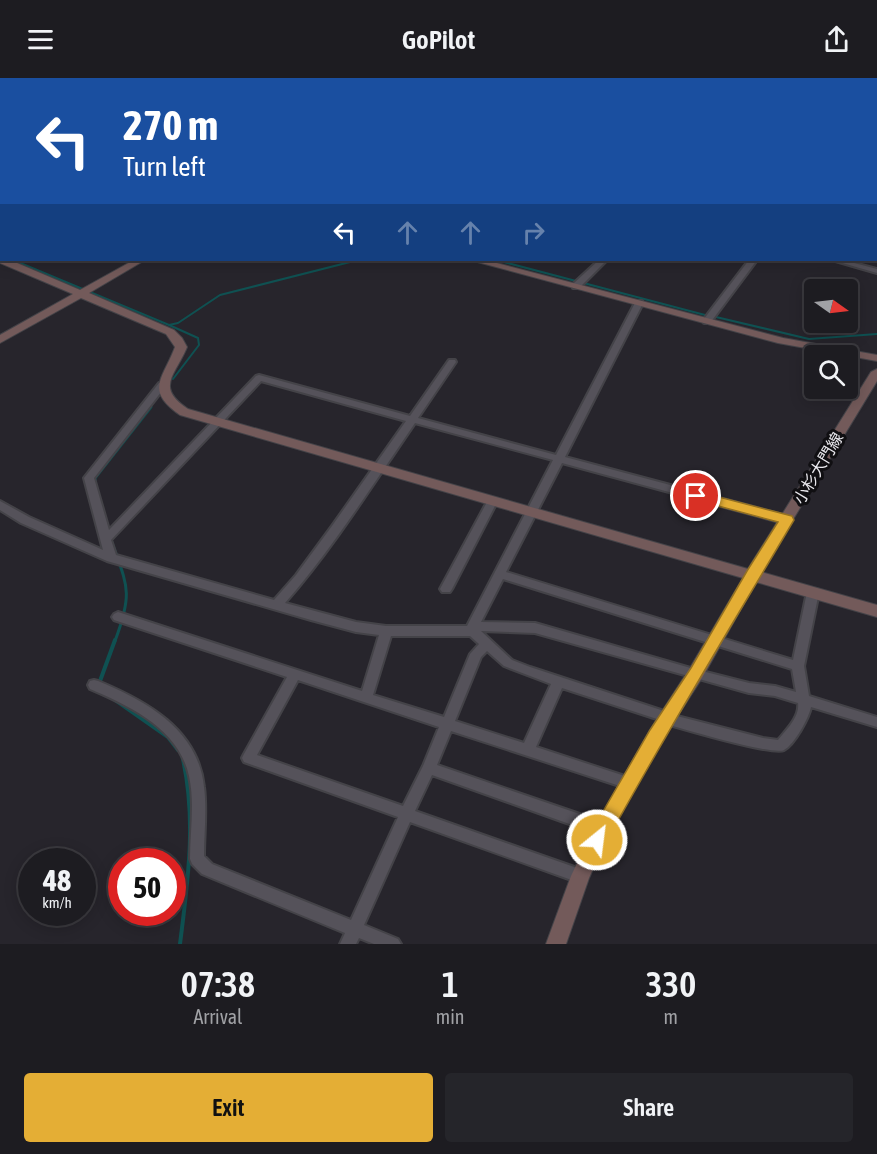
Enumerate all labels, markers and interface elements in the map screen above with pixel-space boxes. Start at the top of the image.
icon: menu [24,23,57,56]
icon: share [820,23,853,56]
text: GoPilot [402,24,475,55]
text: 270 m [123,101,218,149]
icon: left [24,102,102,180]
text: Turn left [123,151,206,182]
icon: left [328,216,361,249]
icon: ahead [391,216,424,249]
icon: ahead [454,216,487,249]
icon: right [517,216,550,249]
north arrow [804,279,858,333]
map controls [804,279,858,399]
button: search [804,345,858,399]
street label: 小杉大門線 [790,429,846,507]
pin [670,470,721,521]
icon: arrive [679,479,712,512]
position arrow [565,808,629,872]
speed limit sign: 50 [108,848,186,926]
text: 48 [43,863,71,897]
text: km/h [42,894,72,911]
text: 07:38 [181,963,255,1005]
text: 1 [442,963,459,1005]
text: 330 [645,963,696,1005]
text: Arrival [193,1005,242,1028]
text: min [436,1005,465,1028]
text: m [664,1005,678,1028]
button: Exit [24,1073,433,1142]
button: Share [445,1073,853,1142]

